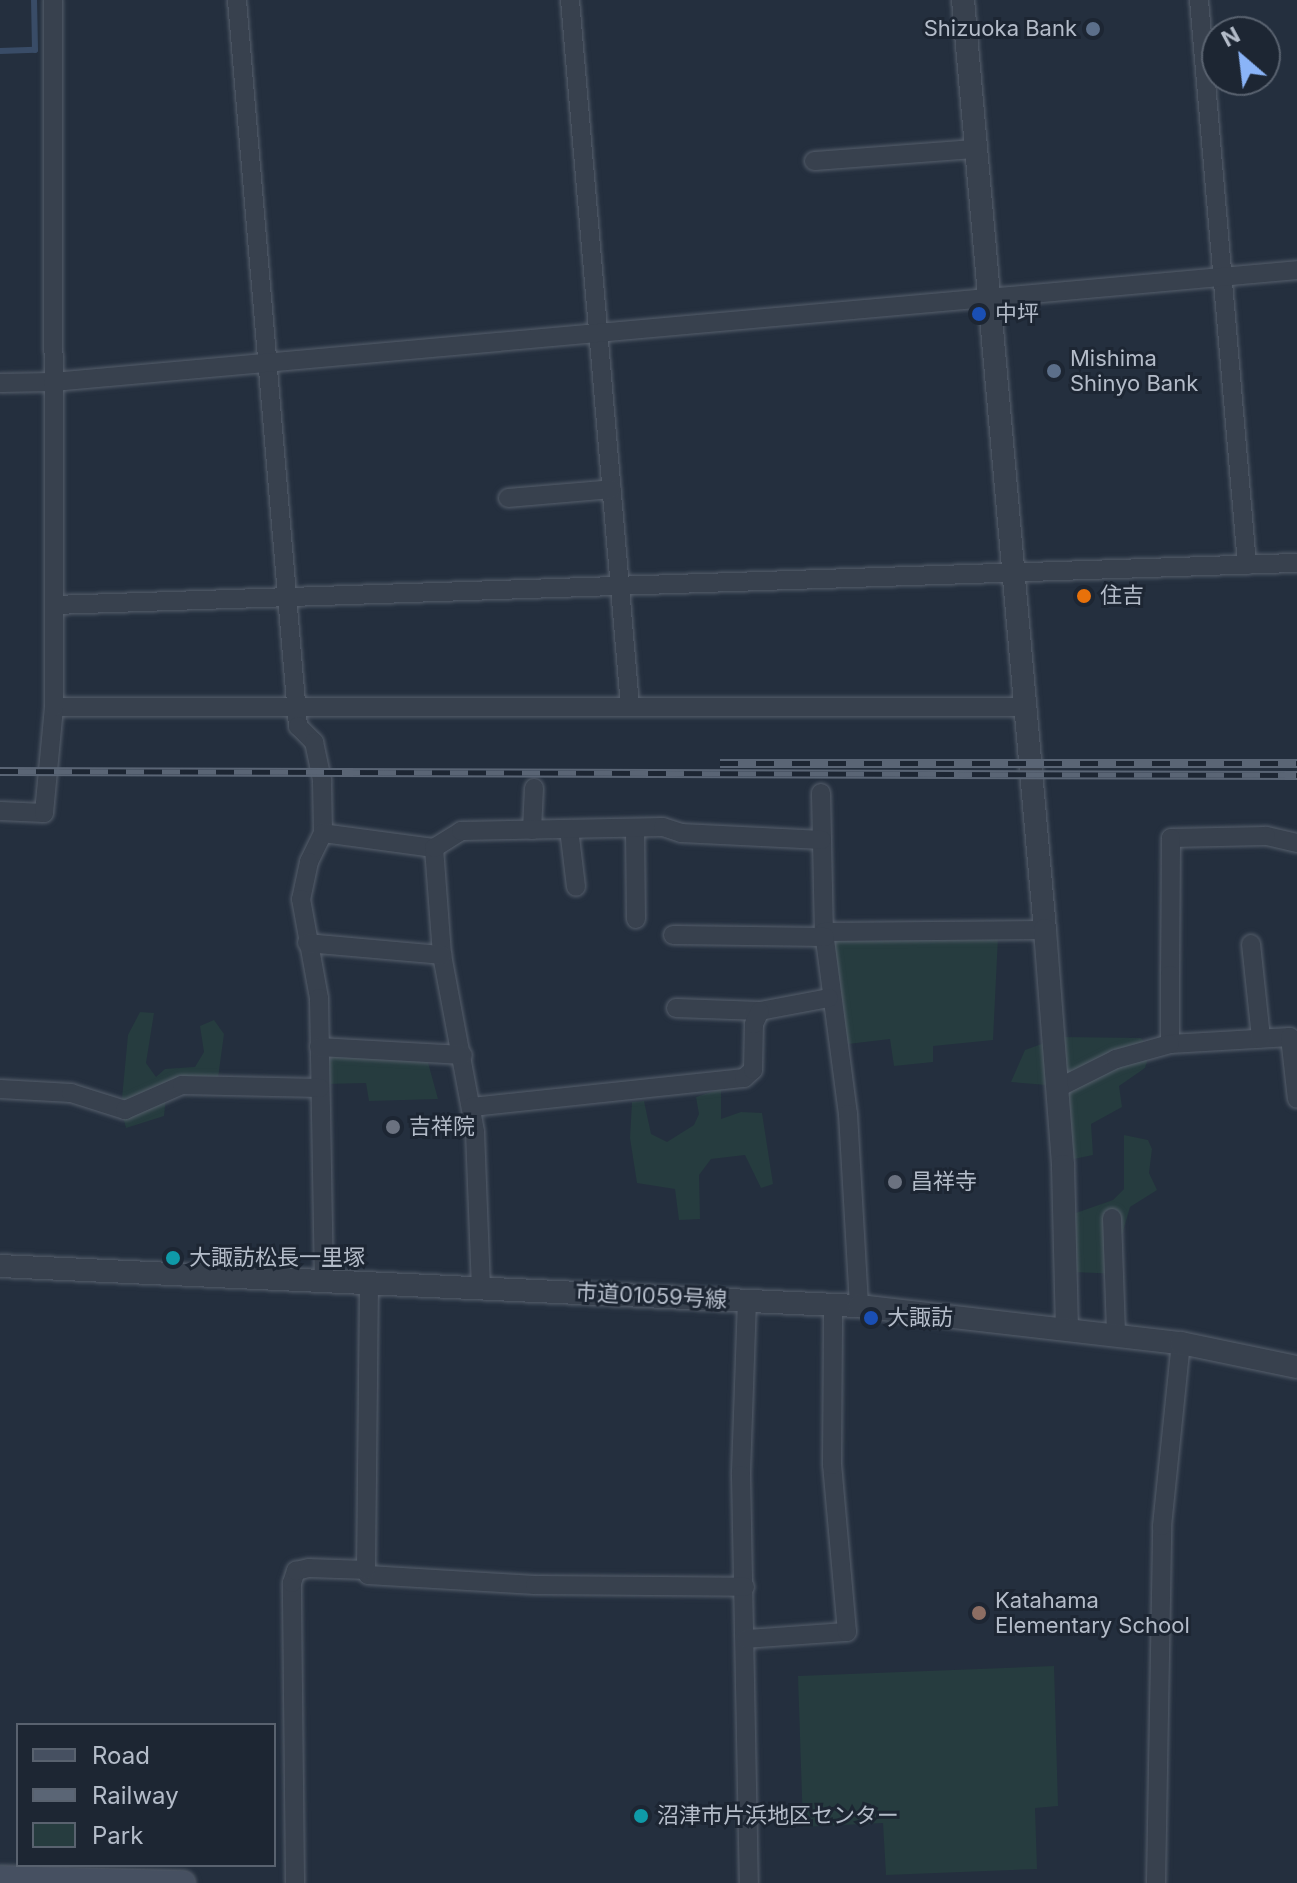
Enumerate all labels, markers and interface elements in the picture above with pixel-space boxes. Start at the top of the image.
place label: Shizuoka Bank [924,16,1077,42]
north arrow [1201,16,1281,96]
marker: Shizuoka Bank [1084,20,1102,38]
text: N [1217,21,1244,52]
place label: 中坪 [995,301,1039,327]
marker: 中坪 [970,305,988,323]
place label: Mishima Shinyo Bank [1070,345,1198,396]
marker: Mishima Shinyo Bank [1045,362,1063,380]
place label: 住吉 [1100,583,1144,609]
marker: 住吉 [1075,587,1093,605]
place label: 吉祥院 [409,1114,475,1140]
marker: 吉祥院 [384,1118,402,1136]
place label: 昌祥寺 [911,1169,977,1195]
marker: 昌祥寺 [886,1173,904,1191]
place label: 大諏訪松長一里塚 [189,1245,365,1271]
marker: 大諏訪松長一里塚 [164,1249,182,1267]
street label: 市道01059号線 [575,1279,727,1313]
place label: 大諏訪 [887,1305,953,1331]
marker: 大諏訪 [862,1309,880,1327]
place label: Katahama Elementary School [995,1587,1190,1638]
marker: Katahama Elementary School [970,1604,988,1622]
legend [16,1723,276,1867]
text: Road [92,1741,150,1770]
text: Railway [92,1781,179,1810]
place label: 沼津市片浜地区センター [657,1803,899,1829]
marker: 沼津市片浜地区センター [632,1807,650,1825]
text: Park [92,1821,143,1850]

